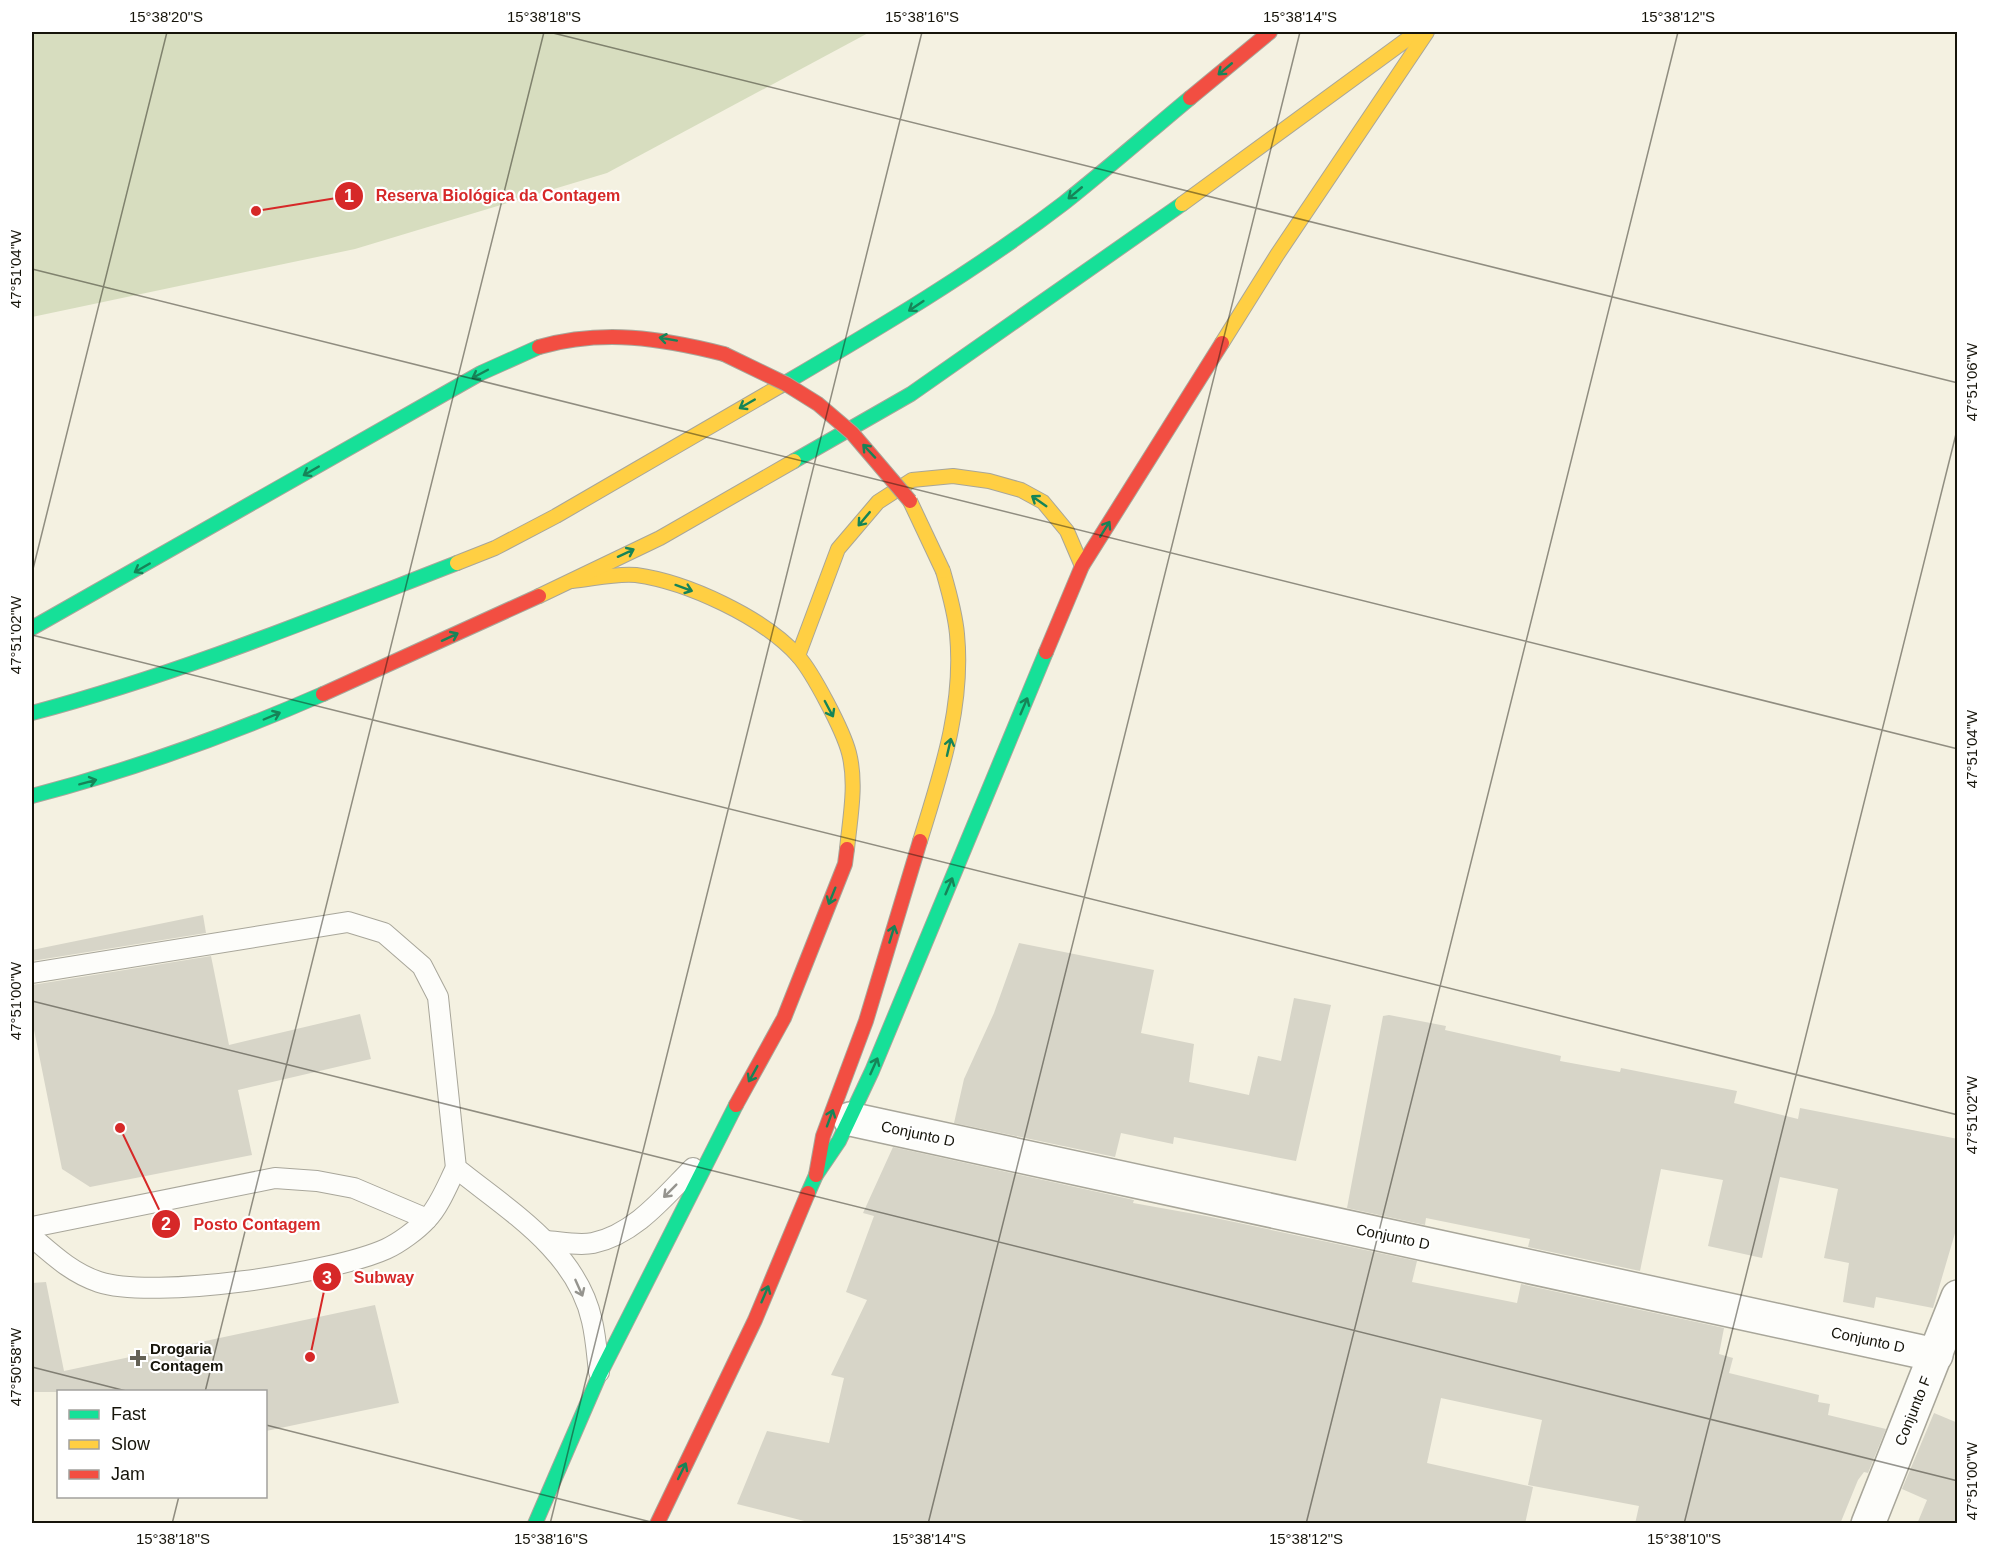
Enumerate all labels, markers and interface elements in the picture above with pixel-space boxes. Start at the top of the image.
text: 15°38'20"S [129,8,203,25]
text: 15°38'18"S [507,8,581,25]
text: 15°38'16"S [885,8,959,25]
text: 15°38'14"S [1263,8,1337,25]
text: 15°38'12"S [1641,8,1715,25]
one-way arrow [1218,62,1233,76]
callout: Reserva Biológica da Contagem [334,179,632,213]
text: 1 [344,186,354,206]
one-way arrow [1068,186,1083,200]
text: Reserva Biológica da Contagem [376,187,620,204]
text: 47°51'04"W [7,229,24,308]
one-way arrow [907,299,924,312]
one-way arrow [658,334,678,345]
text: 47°51'06"W [1963,342,1980,421]
one-way arrow [472,369,490,380]
one-way arrow [739,399,757,410]
one-way arrow [862,444,876,459]
one-way arrow [303,465,320,477]
one-way arrow [1031,495,1047,508]
one-way arrow [857,511,870,527]
one-way arrow [1100,521,1112,538]
one-way arrow [617,547,635,559]
one-way arrow [134,562,151,574]
one-way arrow [674,583,693,594]
text: 47°51'02"W [7,595,24,674]
one-way arrow [441,631,459,643]
one-way arrow [1019,697,1030,716]
one-way arrow [823,700,835,717]
text: 47°51'04"W [1963,709,1980,788]
one-way arrow [262,710,280,721]
one-way arrow [943,738,955,757]
one-way arrow [78,775,97,787]
one-way arrow [944,877,955,896]
one-way arrow [826,887,837,905]
one-way arrow [888,925,899,944]
text: 47°51'00"W [7,961,24,1040]
one-way arrow [869,1057,880,1076]
one-way arrow [747,1065,758,1083]
text: 47°51'02"W [1963,1075,1980,1154]
one-way arrow [826,1109,837,1128]
street label: Conjunto D [880,1117,957,1150]
one-way arrow [662,1184,677,1199]
callout: Posto Contagem [151,1207,332,1241]
text: 2 [161,1214,171,1234]
text: Posto Contagem [193,1216,321,1233]
street label: Conjunto D [1355,1220,1432,1253]
callout: Subway [312,1260,427,1294]
text: 3 [322,1268,332,1288]
text: Subway [354,1269,414,1286]
one-way arrow [574,1279,586,1297]
one-way arrow [760,1286,771,1304]
street label: Conjunto D [1830,1323,1907,1356]
text: 47°50'58"W [7,1327,24,1406]
place label: Drogaria Contagem [150,1340,223,1374]
marker: Drogaria Contagem [131,1351,145,1365]
street label: Conjunto F [1891,1374,1934,1448]
legend [57,1390,267,1498]
text: Fast [111,1404,146,1424]
text: Slow [111,1434,151,1454]
text: 47°51'00"W [1963,1441,1980,1520]
one-way arrow [677,1462,689,1480]
text: Jam [111,1464,145,1484]
text: 15°38'18"S [136,1530,210,1547]
text: 15°38'16"S [514,1530,588,1547]
text: 15°38'14"S [892,1530,966,1547]
text: 15°38'12"S [1269,1530,1343,1547]
text: 15°38'10"S [1647,1530,1721,1547]

